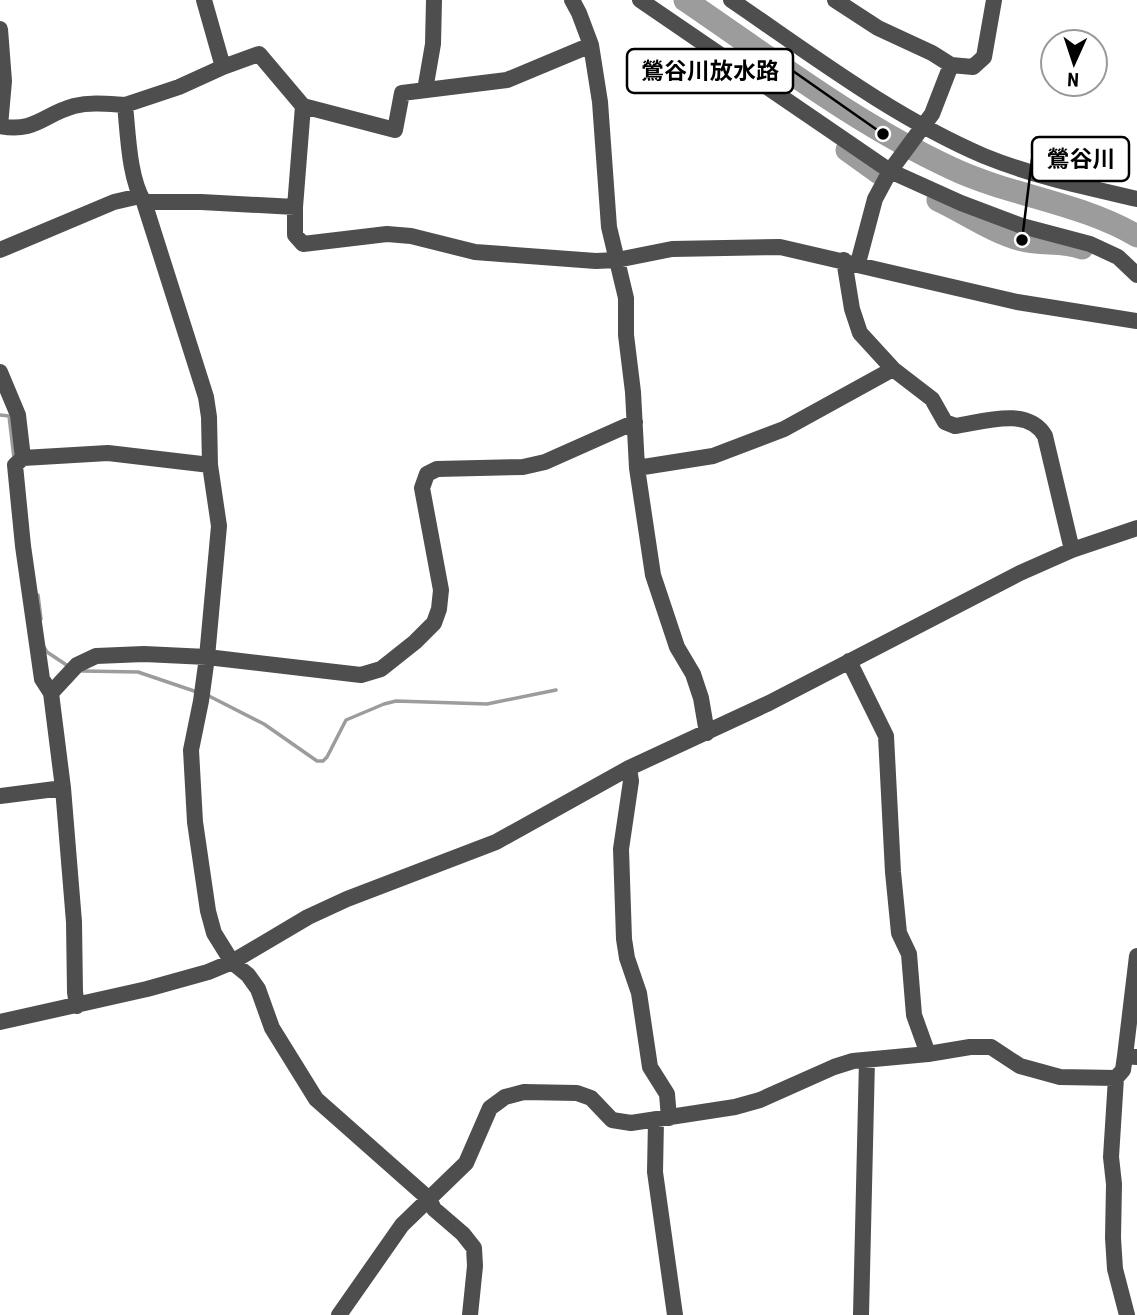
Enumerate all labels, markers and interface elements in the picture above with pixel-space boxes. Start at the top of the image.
north arrow [1039,28,1109,98]
callout: 鶯谷川放水路 [627,49,793,93]
text: 鶯谷川放水路 [641,58,779,85]
text: N [1067,68,1080,91]
callout: 鶯谷川 [1032,137,1129,181]
text: 鶯谷川 [1047,146,1116,173]

